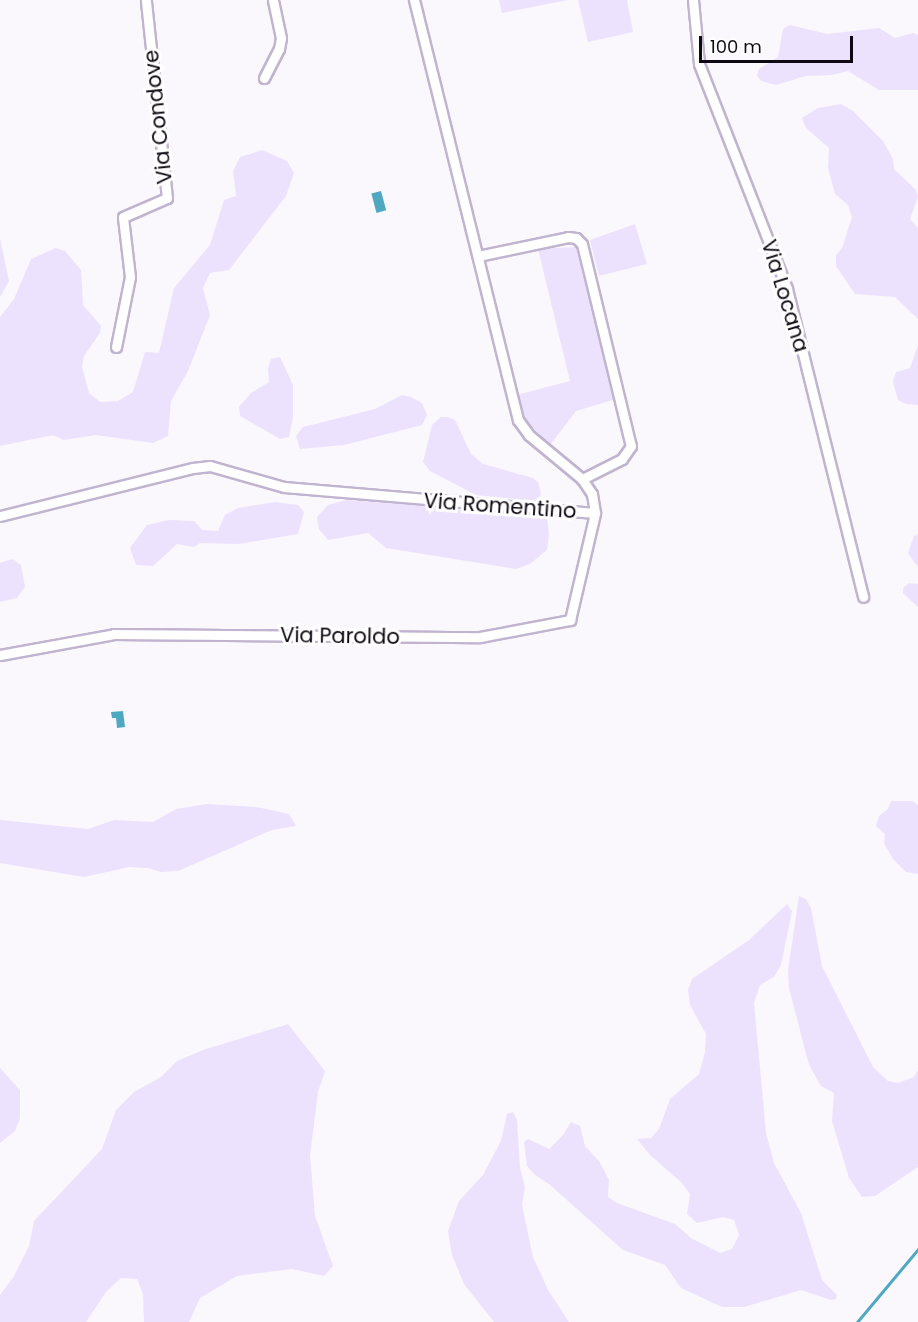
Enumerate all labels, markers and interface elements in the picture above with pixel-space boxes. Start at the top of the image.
scale bar [702,24,856,62]
text: 100 m [710,34,762,59]
street label: Via Condove [138,49,178,185]
street label: Via Locana [756,237,814,355]
street label: Via Romentino [423,488,577,524]
street label: Via Paroldo [280,622,400,650]

